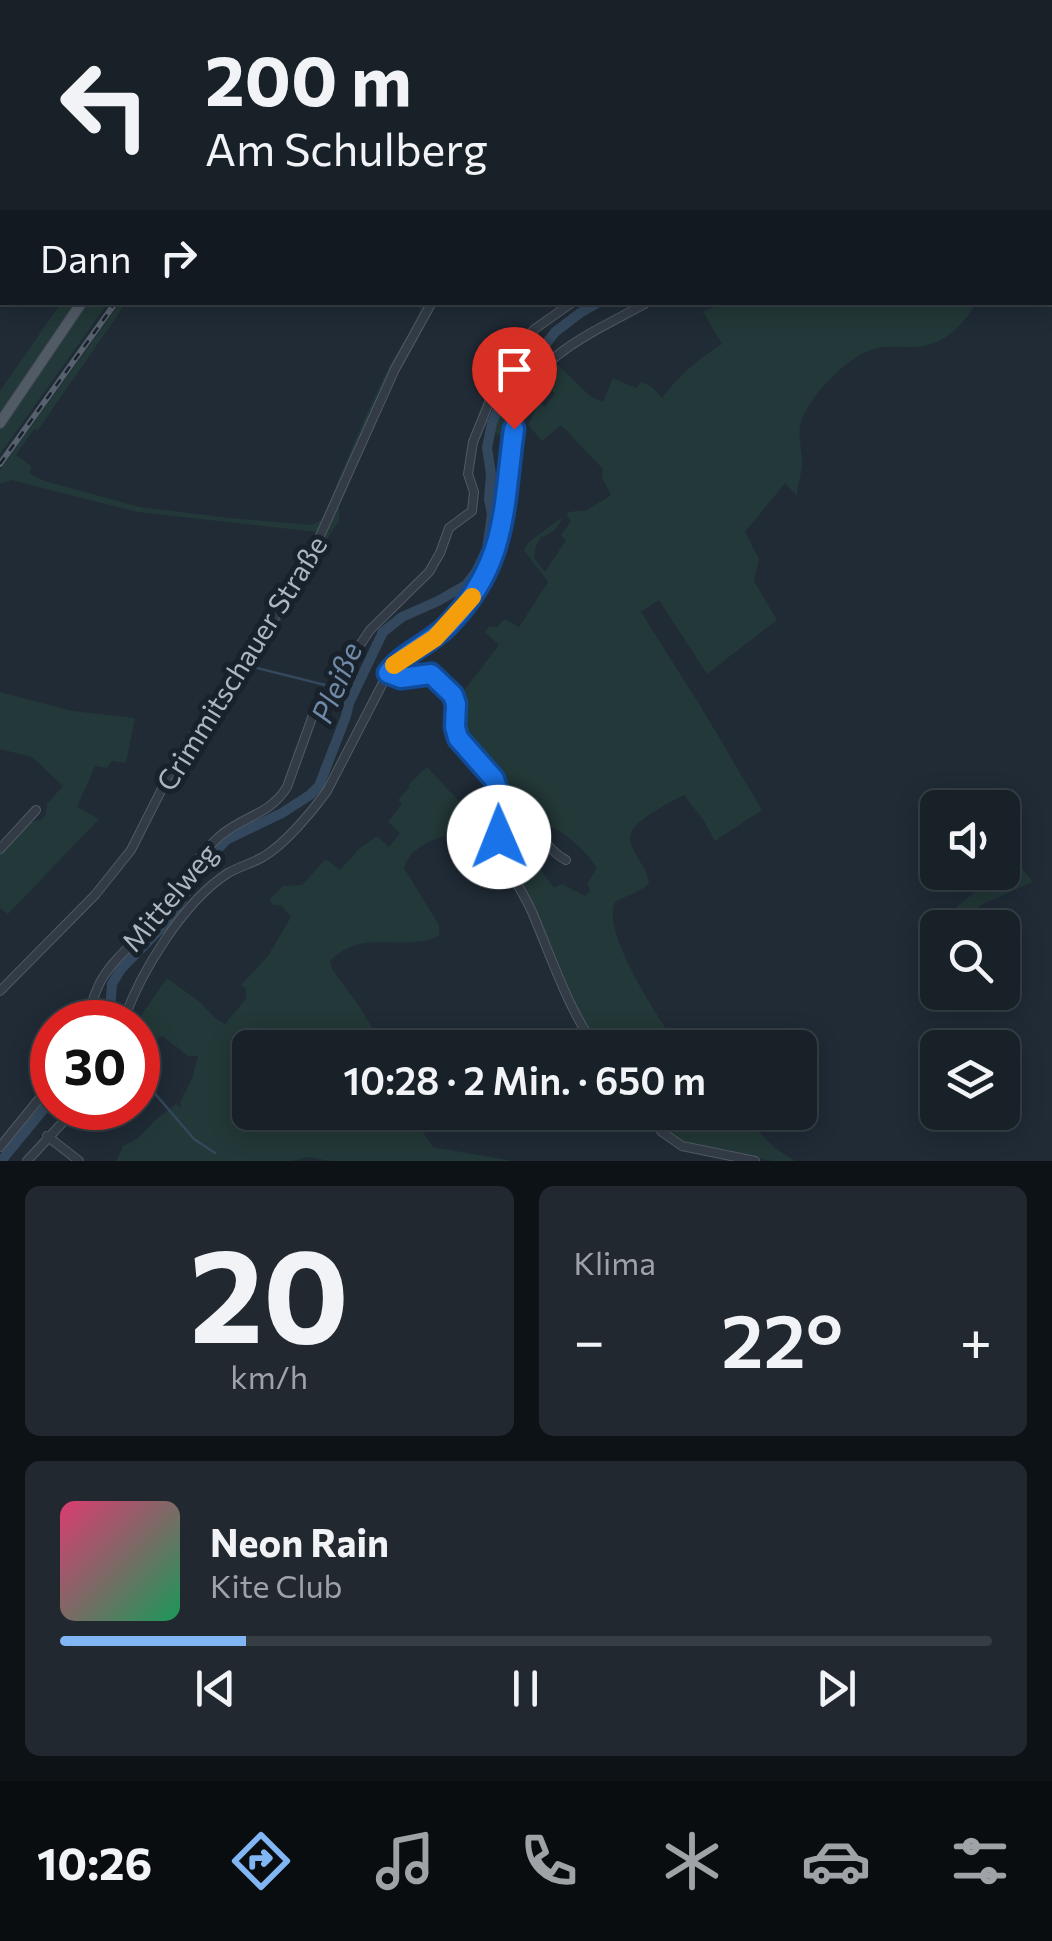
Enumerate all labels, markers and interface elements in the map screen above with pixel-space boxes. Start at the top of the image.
text: 200 m [205,35,412,120]
icon: left [40,40,170,170]
text: Am Schulberg [205,120,488,175]
icon: right [151,230,206,285]
text: Dann [40,234,131,281]
pin [472,327,557,430]
icon: arrive [487,342,542,397]
street label: Crimmitschauer Straße [149,529,333,797]
water label: Pleiße [302,636,369,728]
position arrow [447,785,551,889]
map controls [920,790,1020,1130]
button: sound [920,790,1020,890]
street label: Mittelweg [114,836,224,958]
button: search [920,910,1020,1010]
speed limit sign: 30 [30,1000,160,1130]
button: layers [920,1030,1020,1130]
text: 10:28 · 2 Min. · 650 m [343,1056,706,1103]
text: 20 [189,1211,349,1370]
text: Klima [574,1242,656,1282]
text: 22° [721,1292,843,1383]
text: − [574,1305,605,1372]
text: + [960,1305,992,1372]
text: km/h [230,1356,308,1396]
text: Neon Rain [210,1518,389,1565]
text: Kite Club [210,1565,342,1605]
icon: previous [188,1661,243,1716]
icon: pause [498,1661,553,1716]
icon: next [809,1661,864,1716]
icon: directions [226,1826,296,1896]
icon: music [370,1826,440,1896]
icon: phone [514,1826,584,1896]
icon: climate [657,1826,727,1896]
icon: car [801,1826,871,1896]
icon: filters [945,1826,1015,1896]
text: 10:26 [37,1834,152,1889]

